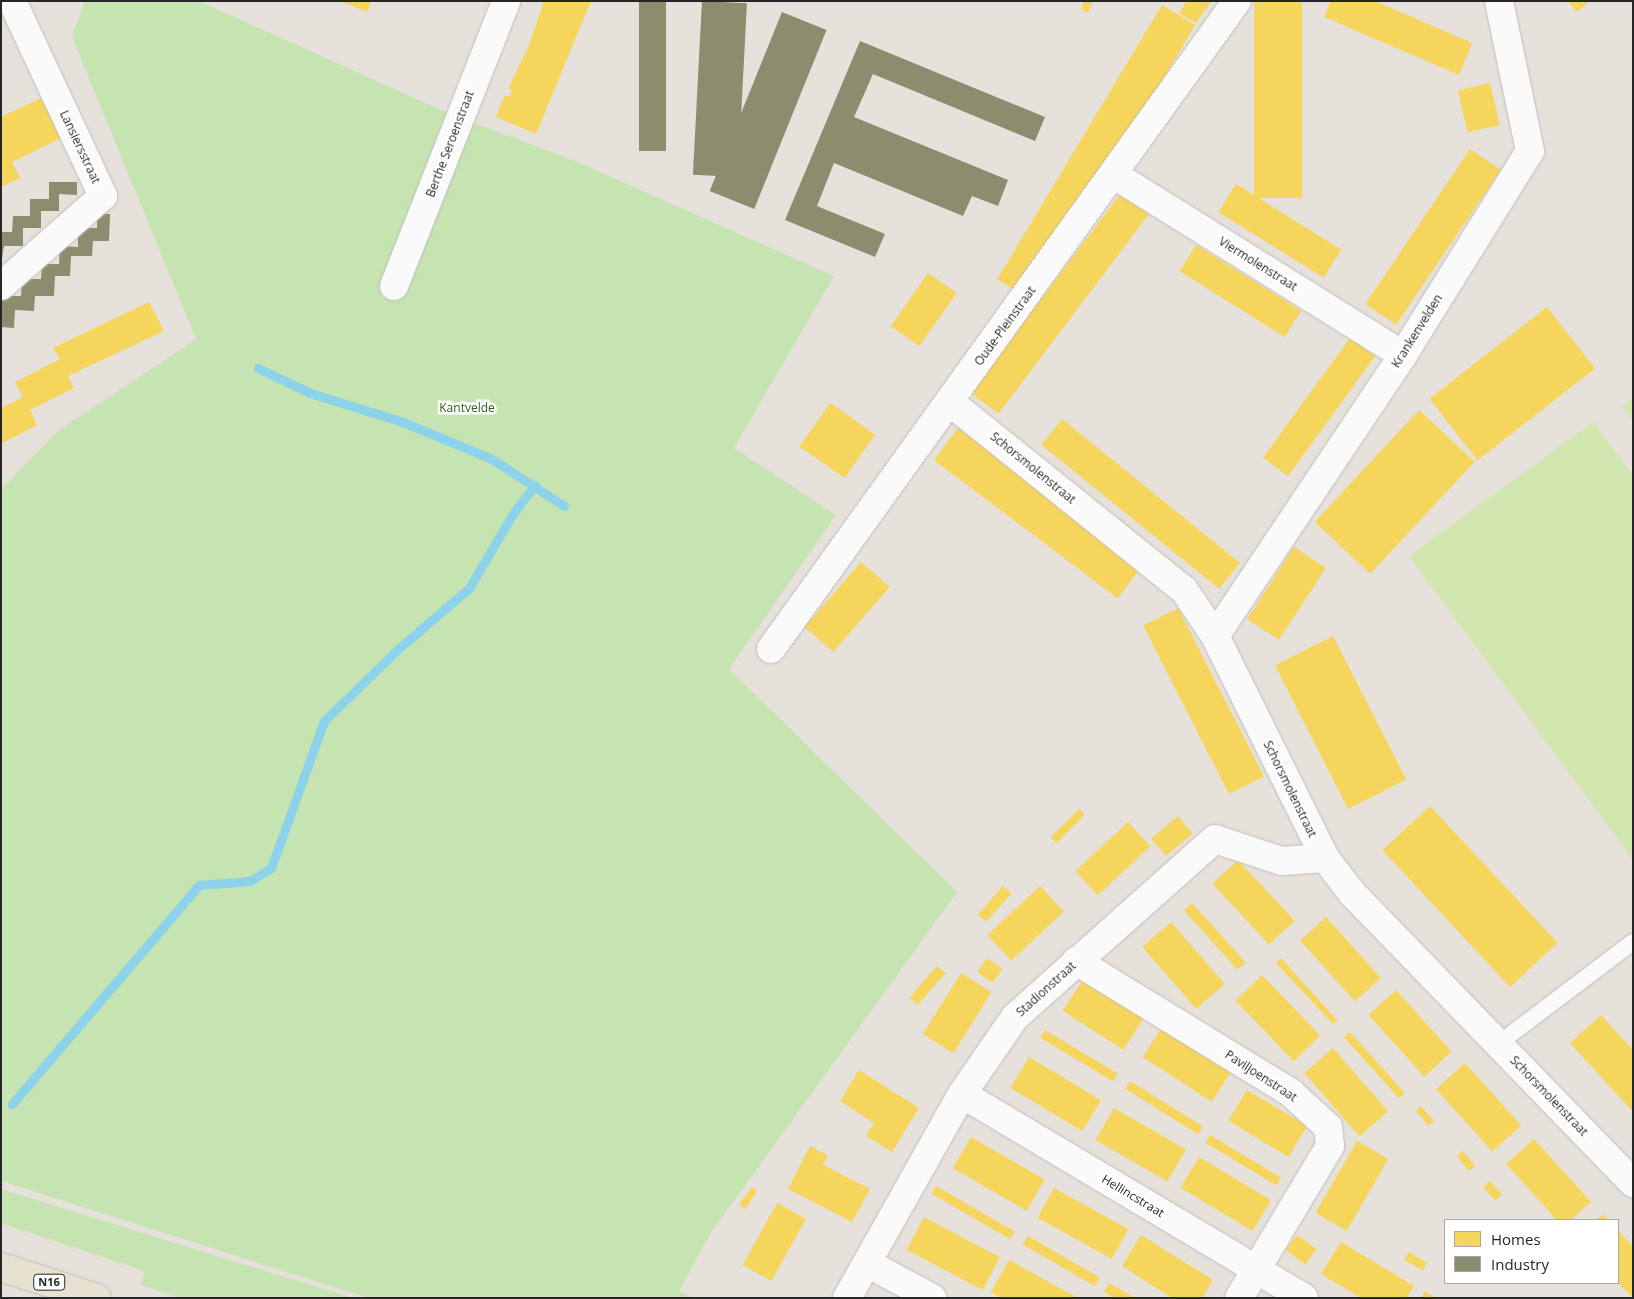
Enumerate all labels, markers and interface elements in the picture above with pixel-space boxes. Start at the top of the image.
street label: Berthe Seroenstraat [423,89,477,199]
street label: Lansiersstraat [57,108,103,186]
street label: Viermolenstraat [1216,234,1300,294]
street label: Oude-Pleinstraat [971,284,1039,368]
street label: Krankenvelden [1389,292,1445,370]
park label: Kantvelde [439,401,495,415]
street label: Schorsmolenstraat [987,429,1079,507]
street label: Schorsmolenstraat [1260,738,1320,840]
street label: Stadionstraat [1013,959,1079,1019]
street label: Paviljoenstraat [1222,1047,1300,1105]
street label: Schorsmolenstraat [1507,1053,1591,1139]
street label: Hellincstraat [1099,1172,1167,1220]
legend [1444,1219,1619,1284]
text: Homes [1491,1229,1541,1249]
text: Industry [1491,1254,1549,1274]
road number: N16 [33,1274,65,1290]

